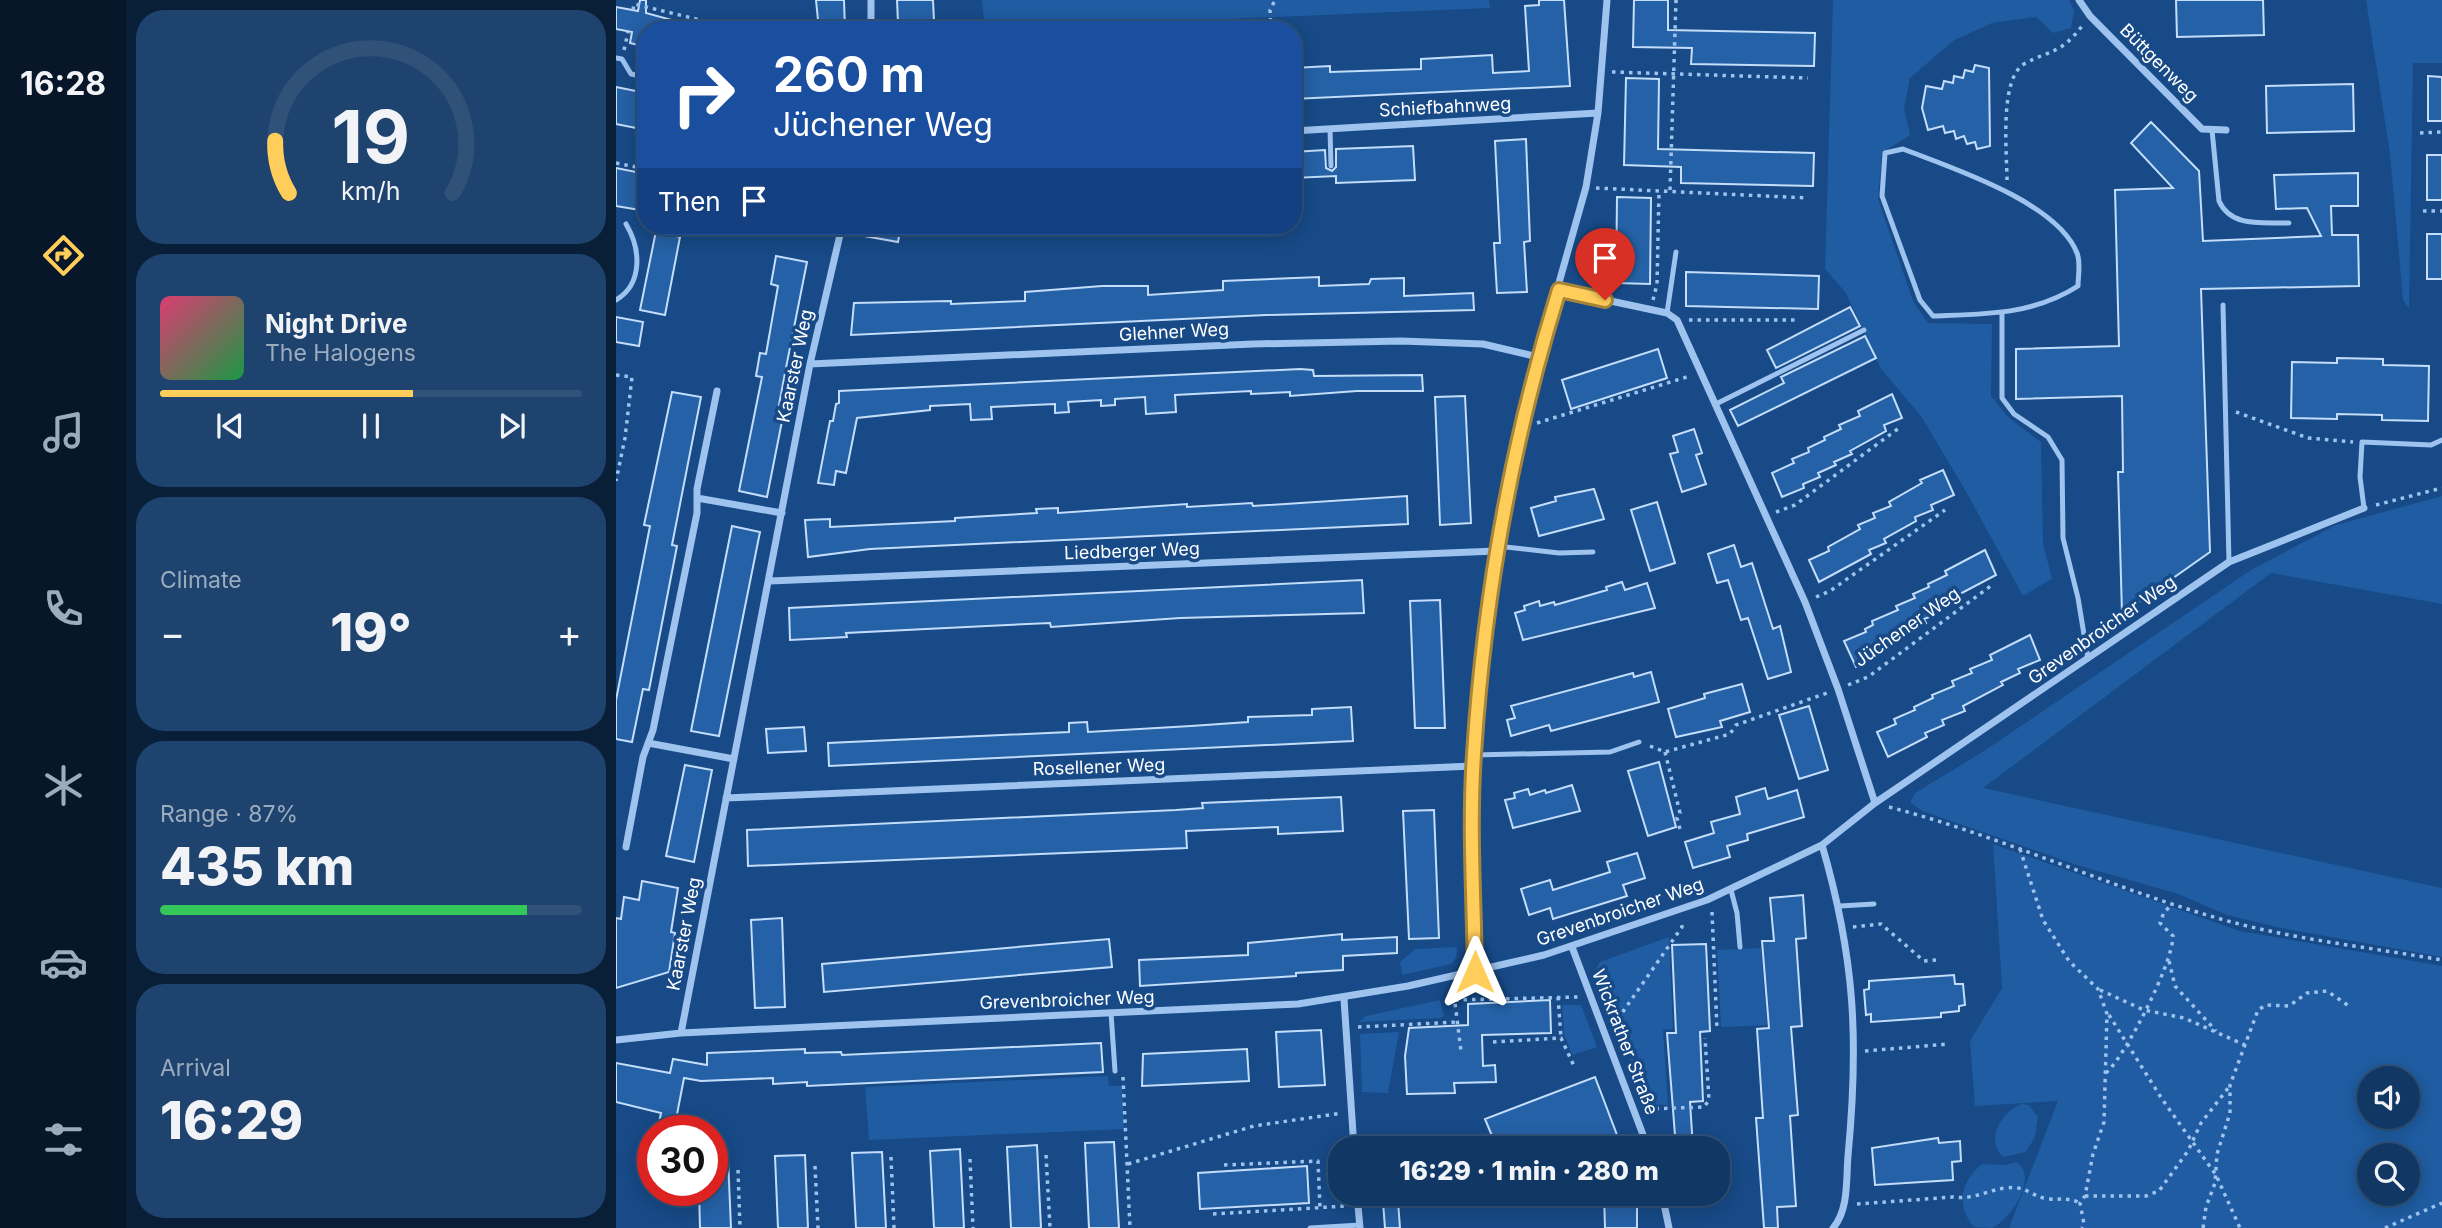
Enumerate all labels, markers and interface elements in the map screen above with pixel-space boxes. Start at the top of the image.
street label: Büttgenweg [2116,19,2203,106]
text: 260 m [773,45,925,104]
icon: right [658,49,749,140]
text: 16:28 [20,64,106,103]
text: 19 [332,92,410,181]
street label: Schiefbahnweg [1378,93,1512,120]
text: Jüchener Weg [773,105,993,144]
text: km/h [341,176,401,206]
icon: arrive [735,182,773,220]
text: Then [658,186,721,217]
pin [1575,228,1635,300]
icon: directions [39,231,88,280]
icon: arrive [1586,239,1624,277]
street label: Kaarster Weg [772,307,817,424]
text: Night Drive [265,308,407,339]
street label: Glehner Weg [1118,318,1230,345]
text: The Halogens [265,339,416,367]
icon: previous [211,407,249,445]
icon: pause [352,407,390,445]
icon: next [493,407,531,445]
icon: music [39,408,88,457]
street label: Liedberger Weg [1064,538,1200,563]
text: Climate [160,566,242,594]
street label: Grevenbroicher Weg [2024,571,2180,688]
street label: Jüchener Weg [1850,583,1963,671]
icon: phone [39,584,88,633]
text: 19° [330,601,412,664]
text: − [160,610,185,656]
text: + [557,610,582,656]
street label: Rosellener Weg [1032,754,1166,779]
icon: climate [39,761,88,810]
text: Range · 87% [160,800,298,828]
text: 435 km [160,835,354,898]
street label: Grevenbroicher Weg [1534,873,1706,950]
street label: Kaarster Weg [662,875,705,992]
position arrow [1438,935,1512,1009]
icon: car [39,938,88,987]
street label: Wickrather Straße [1588,966,1663,1117]
street label: Grevenbroicher Weg [979,986,1155,1013]
text: Arrival [160,1054,231,1082]
map controls [2357,1066,2420,1206]
button: sound [2357,1066,2420,1129]
text: 16:29 [160,1089,303,1152]
icon: filters [39,1115,88,1164]
speed limit sign: 30 [637,1115,728,1206]
button: search [2357,1143,2420,1206]
text: 16:29 · 1 min · 280 m [1399,1155,1659,1186]

